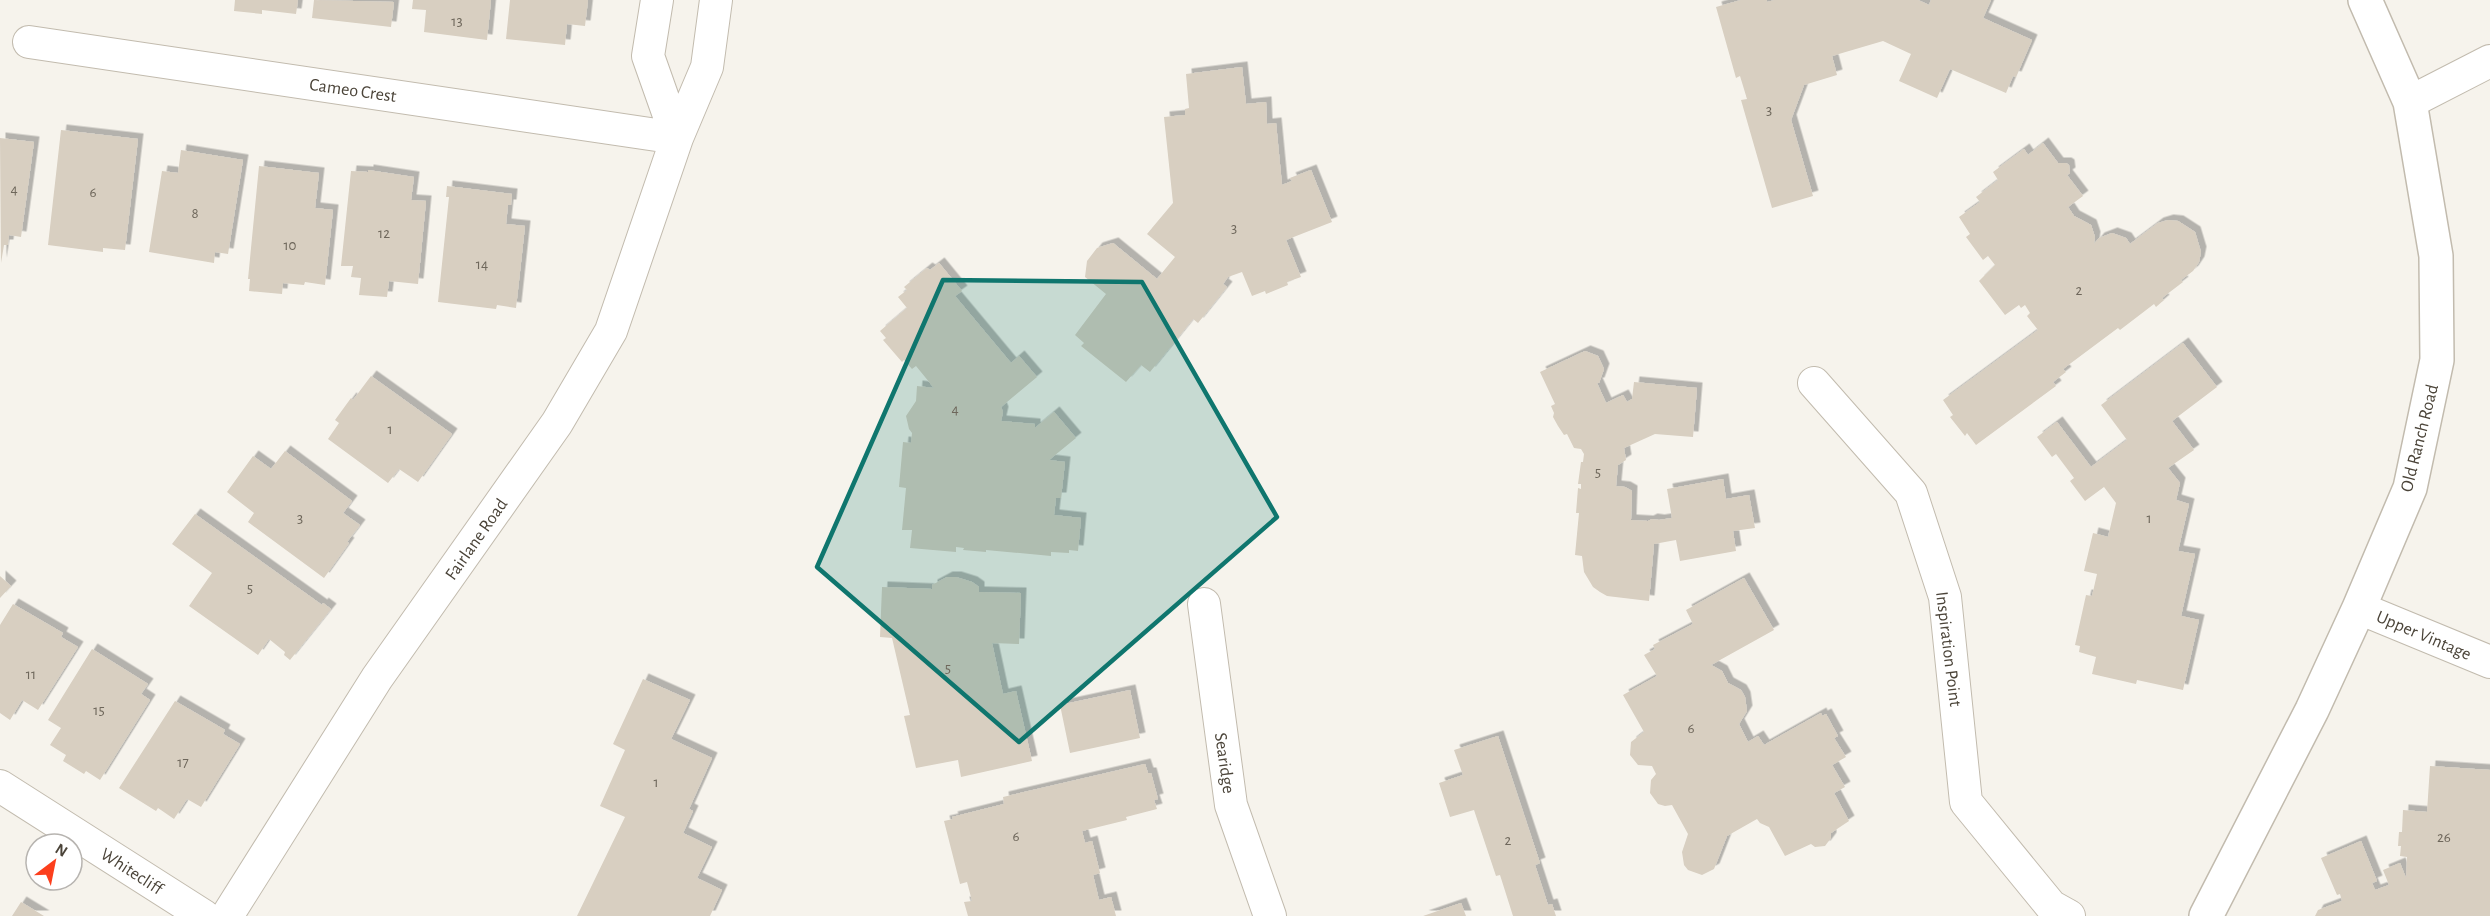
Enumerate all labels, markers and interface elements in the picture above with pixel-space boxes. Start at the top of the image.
house number: 13 [451,14,463,29]
street label: Cameo Crest [308,76,398,106]
house number: 3 [1766,103,1772,118]
house number: 4 [10,182,18,197]
house number: 6 [89,185,97,200]
house number: 8 [191,206,199,221]
house number: 3 [1231,221,1237,236]
house number: 12 [378,226,390,241]
house number: 10 [283,238,297,253]
house number: 14 [476,257,488,272]
house number: 2 [2076,283,2083,298]
street label: Old Ranch Road [2398,383,2442,494]
house number: 4 [951,402,959,417]
house number: 1 [387,422,393,437]
house number: 5 [1595,465,1601,480]
street label: Fairlane Road [442,496,511,584]
house number: 3 [297,511,303,526]
house number: 1 [2146,511,2152,526]
house number: 5 [247,581,253,596]
street label: Inspiration Point [1932,591,1964,708]
street label: Upper Vintage [2373,608,2474,664]
house number: 5 [945,661,951,676]
house number: 11 [26,667,36,682]
house number: 15 [93,703,105,718]
house number: 6 [1687,721,1695,736]
street label: Searidge [1211,732,1237,795]
house number: 17 [177,755,189,770]
house number: 1 [653,775,659,790]
house number: 6 [1012,829,1020,844]
house number: 26 [2437,830,2451,845]
north arrow [24,832,84,892]
house number: 2 [1505,833,1512,848]
text: N [52,840,70,860]
street label: Whitecliff [97,845,167,899]

